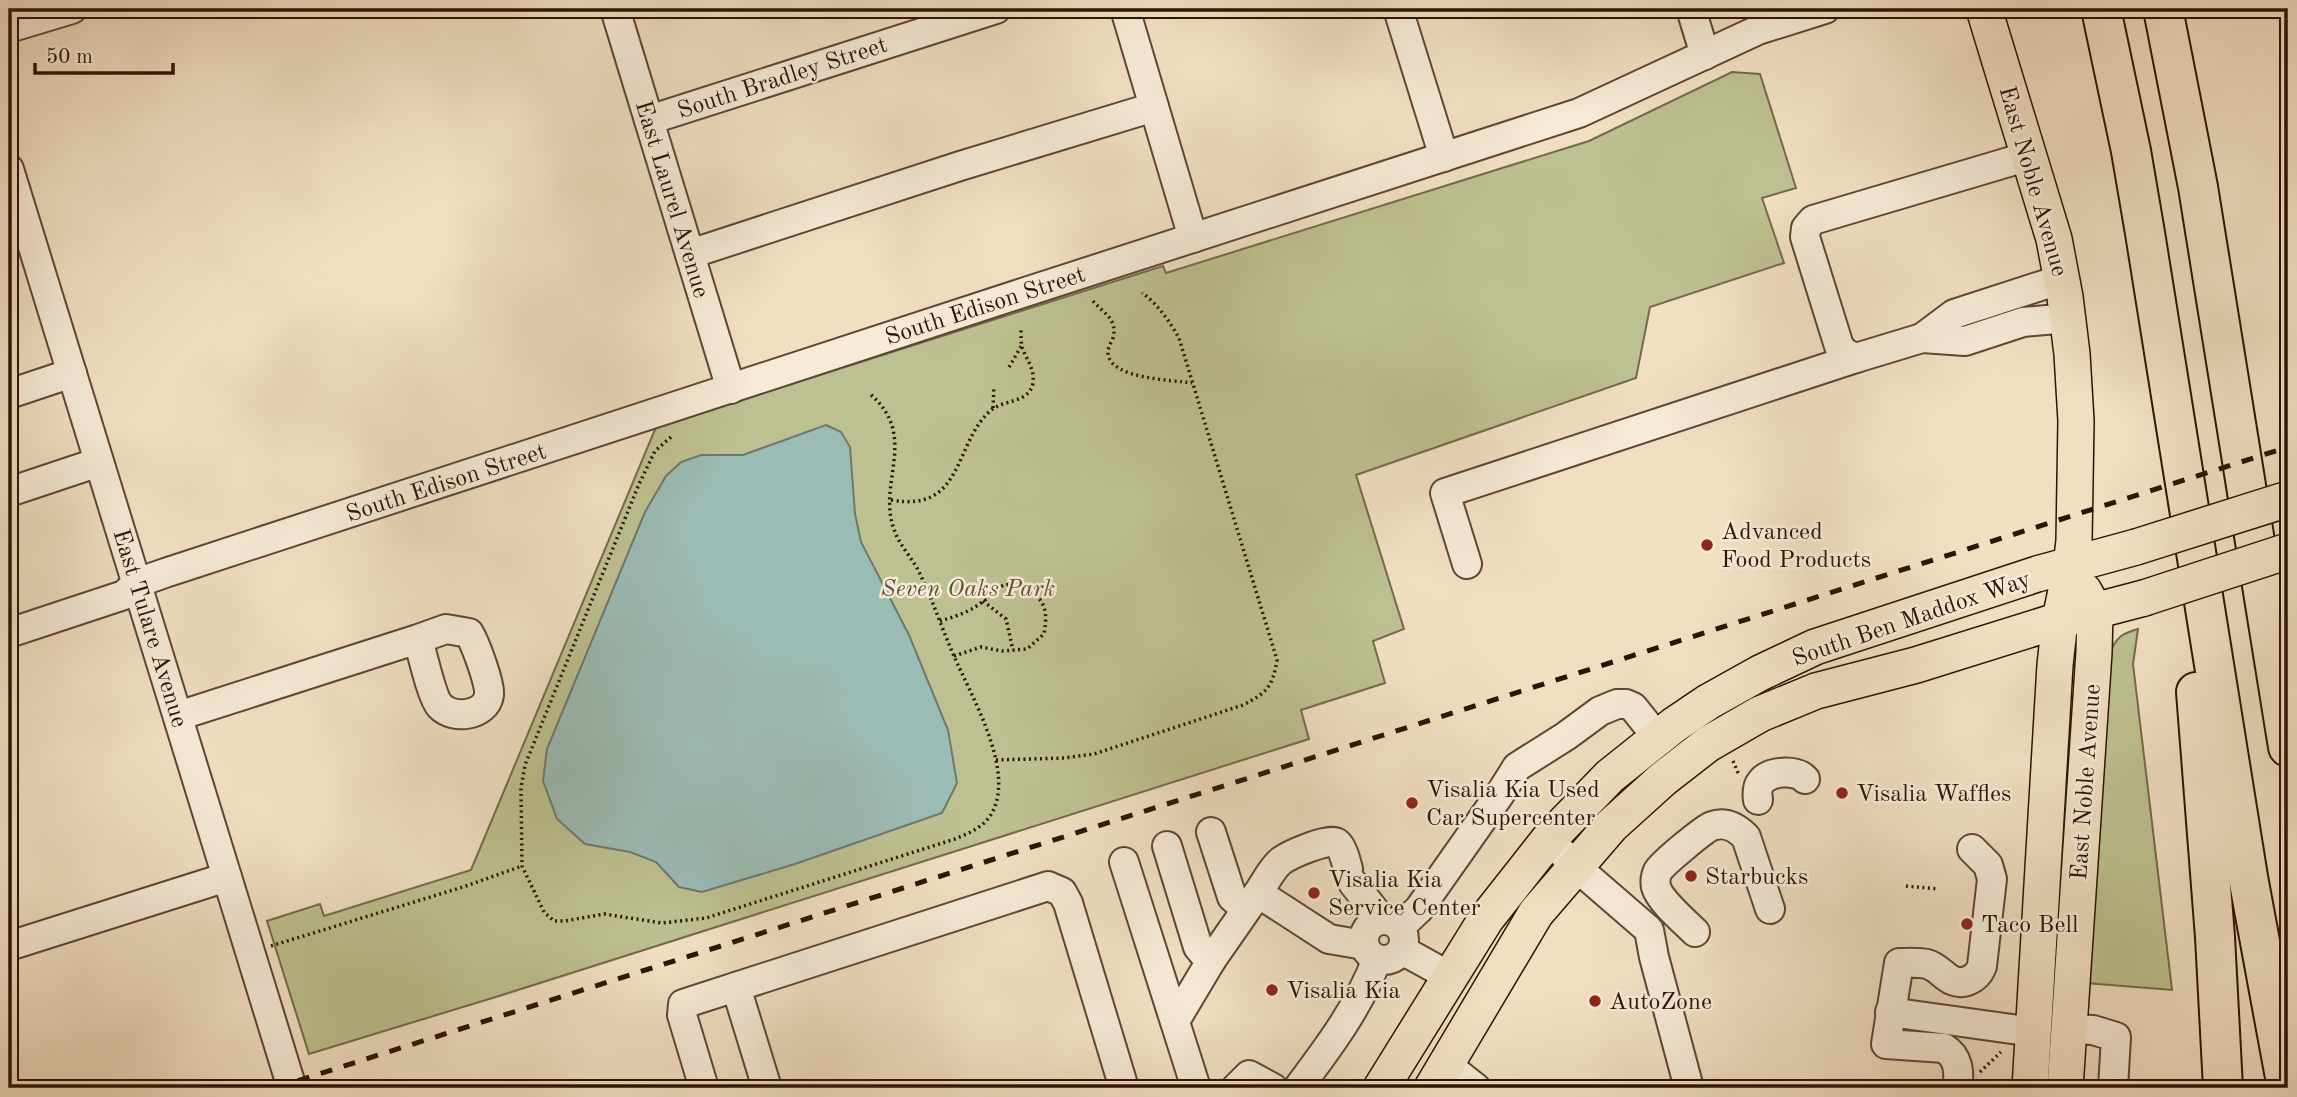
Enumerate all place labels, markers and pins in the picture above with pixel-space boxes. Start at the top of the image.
place label: Advanced Food Products [1721,521,1871,573]
marker: Advanced Food Products [1699,537,1715,553]
place label: Visalia Kia Used Car Supercenter [1426,779,1600,831]
place label: Visalia Waffles [1856,783,2011,807]
marker: Visalia Waffles [1834,785,1850,801]
marker: Visalia Kia Used Car Supercenter [1404,795,1420,811]
place label: Starbucks [1705,866,1808,890]
marker: Starbucks [1683,868,1699,884]
place label: Visalia Kia Service Center [1328,869,1481,921]
marker: Visalia Kia Service Center [1306,885,1322,901]
place label: Taco Bell [1981,914,2078,938]
marker: Taco Bell [1959,916,1975,932]
place label: Visalia Kia [1286,980,1400,1004]
marker: Visalia Kia [1264,982,1280,998]
place label: AutoZone [1609,991,1712,1015]
marker: AutoZone [1587,993,1603,1009]

